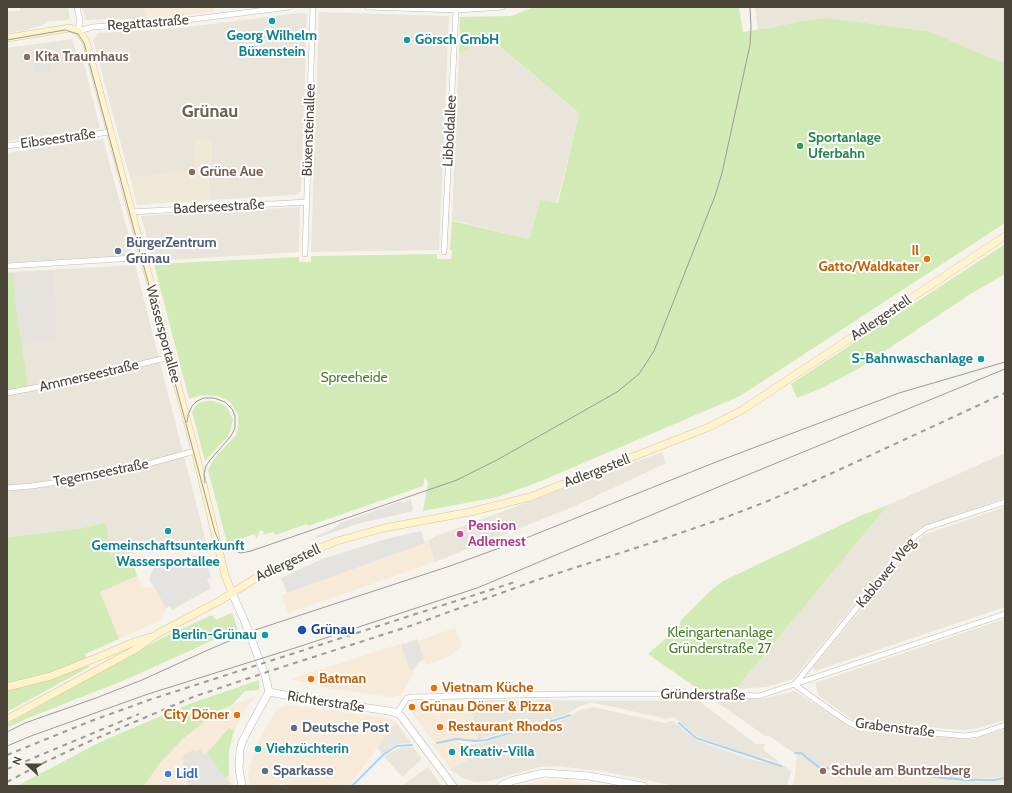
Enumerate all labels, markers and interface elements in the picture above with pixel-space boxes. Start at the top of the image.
street label: Regattastraße [107,12,189,34]
marker: Georg Wilhelm Büxenstein [267,16,277,26]
place label: Georg Wilhelm Büxenstein [227,28,317,60]
place label: Görsch GmbH [415,32,499,48]
marker: Görsch GmbH [402,35,412,45]
place label: Kita Traumhaus [35,49,129,65]
marker: Kita Traumhaus [22,52,32,62]
street label: Büxensteinallee [299,83,319,177]
street label: Libboldallee [440,95,460,167]
district label: Grünau [182,101,238,123]
street label: Eibseestraße [19,125,97,153]
place label: Sportanlage Uferbahn [808,130,881,162]
marker: Sportanlage Uferbahn [795,141,805,151]
place label: Grüne Aue [200,164,263,180]
marker: Grüne Aue [187,167,197,177]
street label: Baderseestraße [173,196,265,218]
place label: BürgerZentrum Grünau [126,235,217,268]
place label: Il Gatto/Waldkater [818,243,919,276]
marker: BürgerZentrum Grünau [113,246,123,256]
marker: Il Gatto/Waldkater [922,254,932,264]
street label: Wassersportallee [142,283,184,385]
street label: Adlergestell [848,292,914,344]
place label: S-Bahnwaschanlage [851,351,973,367]
marker: S-Bahnwaschanlage [976,354,986,364]
street label: Ammerseestraße [38,356,140,396]
park label: Spreeheide [320,370,388,386]
street label: Adlergestell [562,451,632,491]
street label: Tegernseestraße [52,456,150,490]
place label: Pension Adlernest [468,518,526,550]
marker: Gemeinschaftsunterkunft Wassersportallee [163,526,173,536]
marker: Pension Adlernest [455,529,465,539]
street label: Kablower Weg [853,535,919,611]
place label: Gemeinschaftsunterkunft Wassersportallee [91,538,245,570]
street label: Adlergestell [253,541,323,585]
place label: Grünau [311,622,355,638]
marker: Grünau [296,624,308,636]
park label: Kleingartenanlage Gründerstraße 27 [667,625,773,658]
place label: Berlin-Grünau [172,627,257,643]
marker: Berlin-Grünau [260,630,270,640]
place label: Batman [319,671,366,687]
marker: Batman [306,674,316,684]
place label: Vietnam Küche [442,680,533,696]
marker: Vietnam Küche [429,683,439,693]
street label: Gründerstraße [660,686,746,704]
street label: Richterstraße [286,688,366,716]
place label: Grünau Döner & Pizza [420,699,551,715]
marker: Grünau Döner & Pizza [407,702,417,712]
place label: City Döner [164,707,229,723]
marker: City Döner [232,710,242,720]
street label: Grabenstraße [854,715,936,741]
place label: Restaurant Rhodos [448,719,562,735]
place label: Deutsche Post [302,720,389,736]
marker: Restaurant Rhodos [435,722,445,732]
marker: Deutsche Post [289,723,299,733]
place label: Viehzüchterin [266,741,349,757]
marker: Viehzüchterin [253,744,263,754]
place label: Kreativ-Villa [460,744,534,760]
north arrow [8,745,48,785]
marker: Kreativ-Villa [447,747,457,757]
text: N [9,755,25,767]
place label: Sparkasse [273,763,333,779]
place label: Schule am Buntzelberg [831,763,970,779]
place label: Lidl [176,766,198,782]
marker: Sparkasse [260,766,270,776]
marker: Schule am Buntzelberg [818,766,828,776]
marker: Lidl [163,769,173,779]

